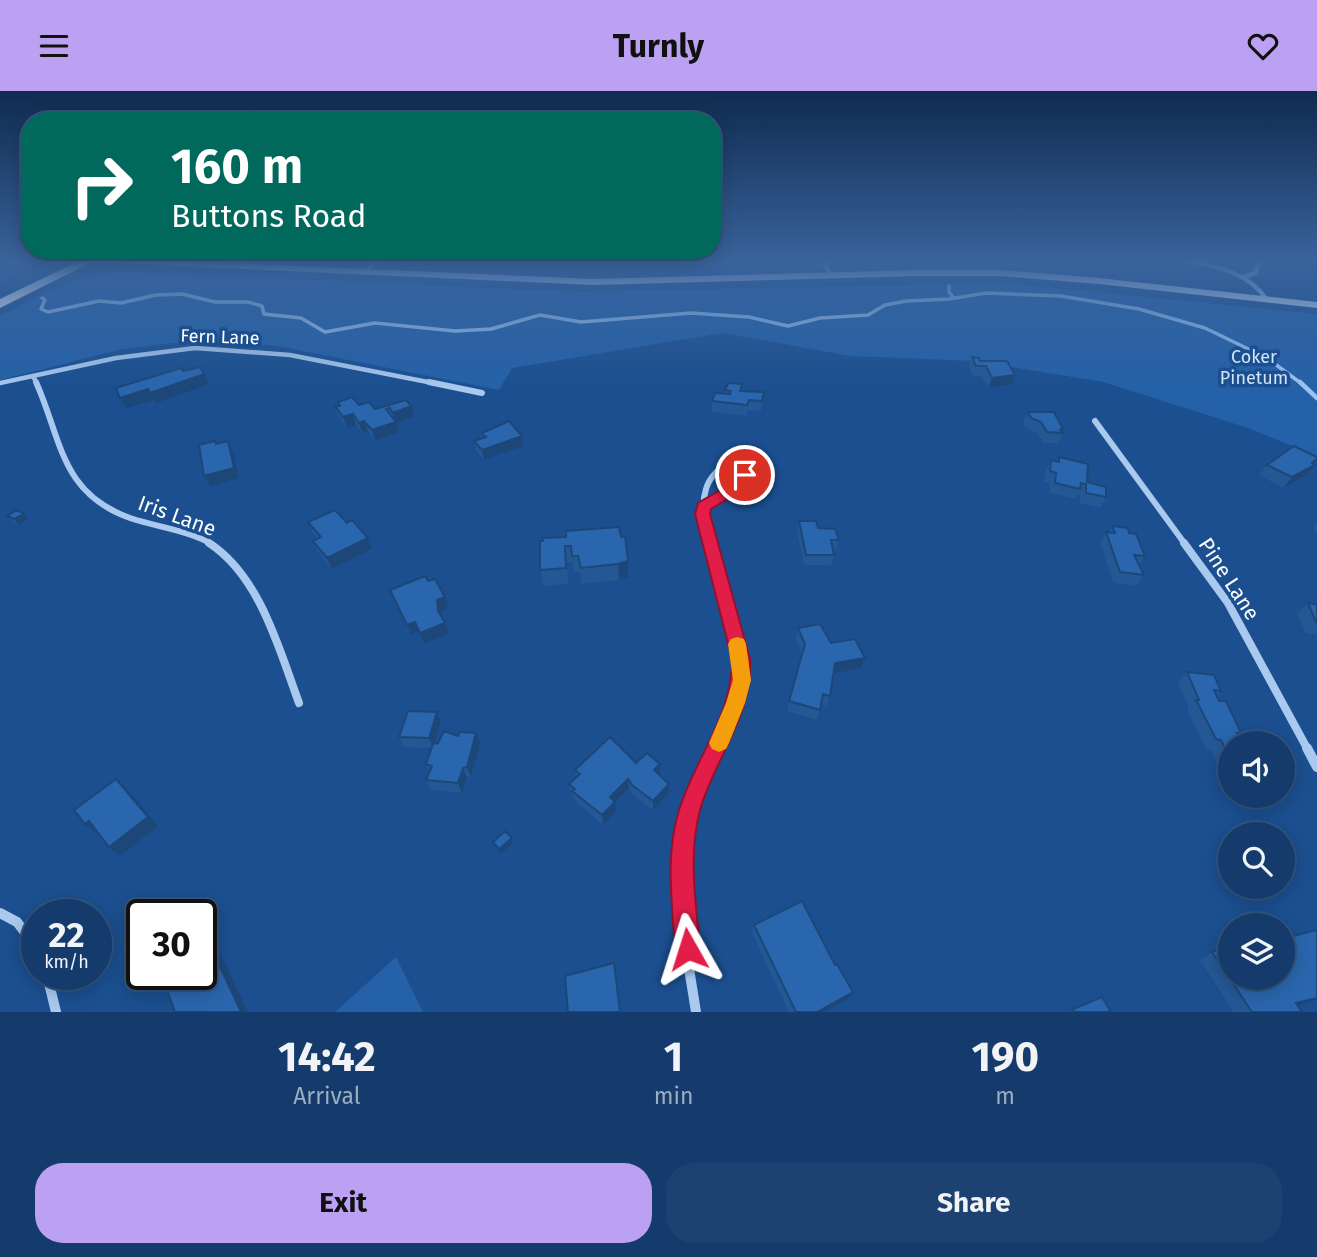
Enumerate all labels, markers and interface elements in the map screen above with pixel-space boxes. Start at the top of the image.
icon: menu [35,27,73,65]
text: Turnly [613,27,704,65]
icon: heart [1244,27,1282,65]
text: 160 m [171,137,303,196]
icon: right [56,140,147,231]
text: Buttons Road [171,197,366,235]
street label: Fern Lane [180,325,260,349]
park label: Coker Pinetum [1220,346,1288,389]
pin [715,445,775,505]
icon: arrive [726,456,764,494]
street label: Iris Lane [134,490,220,542]
street label: Pine Lane [1193,533,1265,625]
map controls [1218,731,1295,990]
button: sound [1218,731,1295,808]
button: search [1218,822,1295,899]
speed limit sign: 30 [126,899,217,990]
position arrow [651,912,725,986]
button: layers [1218,913,1295,990]
text: 22 [48,914,85,956]
text: km/h [44,951,89,973]
text: 14:42 [278,1032,376,1082]
text: 1 [664,1032,683,1082]
text: 190 [971,1032,1039,1082]
text: Arrival [293,1082,361,1110]
text: min [654,1082,693,1110]
text: m [995,1082,1015,1110]
button: Exit [35,1163,652,1243]
button: Share [666,1163,1282,1243]

